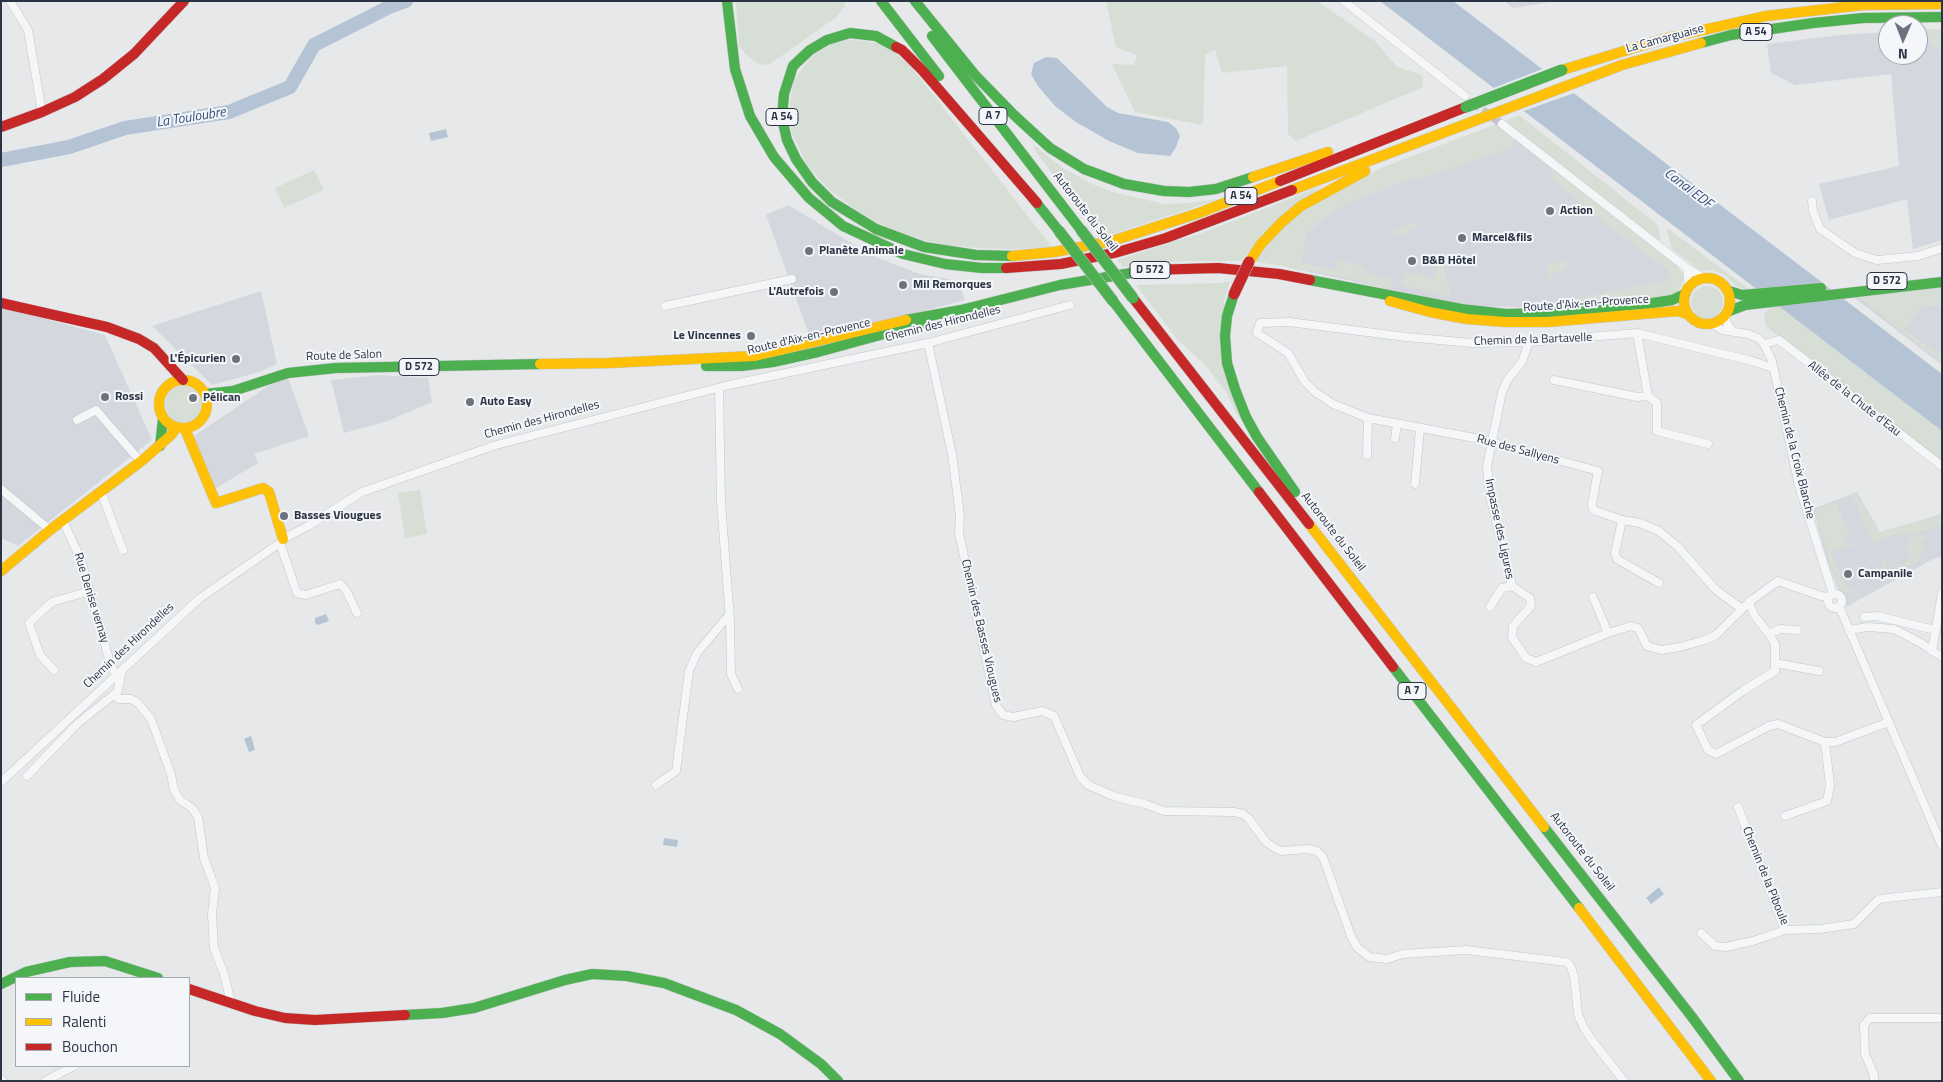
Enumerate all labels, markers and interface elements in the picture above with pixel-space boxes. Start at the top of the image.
north arrow [1878,15,1928,65]
street label: La Camarguaise [1625,22,1705,56]
road number: A 54 [1740,24,1772,41]
text: N [1898,44,1908,65]
water label: La Touloubre [155,104,227,132]
road number: A 54 [766,108,798,125]
road number: A 7 [979,108,1007,124]
water label: Canal EDF [1660,165,1716,213]
street label: Autoroute du Soleil [1050,170,1120,254]
road number: A 54 [1225,188,1257,205]
place label: Action [1560,204,1593,218]
marker: Action [1544,205,1556,217]
place label: Marcel&fils [1472,231,1532,245]
marker: Marcel&fils [1456,232,1468,244]
place label: Planète Animale [819,244,904,258]
marker: Planète Animale [803,245,815,257]
place label: B&B Hôtel [1422,254,1476,268]
marker: B&B Hôtel [1406,255,1418,267]
road number: D 572 [1130,262,1170,278]
road number: D 572 [1867,272,1907,290]
place label: Mil Remorques [913,278,992,292]
marker: Mil Remorques [897,279,909,291]
place label: L'Autrefois [769,285,824,299]
marker: L'Autrefois [828,286,840,298]
street label: Route d'Aix-en-Provence [1523,292,1649,316]
street label: Chemin des Hirondelles [884,303,1002,345]
street label: Route d'Aix-en-Provence [746,316,872,358]
place label: Le Vincennes [673,329,741,343]
marker: Le Vincennes [745,330,757,342]
street label: Chemin de la Bartavelle [1474,331,1592,349]
street label: Route de Salon [306,347,382,365]
place label: L'Épicurien [170,352,226,366]
marker: L'Épicurien [230,353,242,365]
road number: D 572 [399,358,439,376]
street label: Allée de la Chute d'Eau [1805,358,1903,440]
street label: Chemin de la Croix Blanche [1771,386,1817,520]
place label: Rossi [115,390,143,404]
marker: Rossi [99,391,111,403]
place label: Pélican [203,391,241,405]
marker: Pélican [187,392,199,404]
place label: Auto Easy [480,395,532,409]
marker: Auto Easy [464,396,476,408]
street label: Chemin des Hirondelles [483,398,601,442]
street label: Rue des Sallyens [1475,432,1561,468]
street label: Impasse des Ligures [1481,477,1517,581]
street label: Autoroute du Soleil [1298,490,1368,574]
place label: Basses Viougues [294,509,381,523]
marker: Basses Viougues [278,510,290,522]
street label: Rue Denise vernay [70,551,112,645]
street label: Chemin des Basses Viougues [957,558,1005,704]
place label: Campanile [1858,567,1912,581]
marker: Campanile [1842,568,1854,580]
street label: Chemin des Hirondelles [81,600,177,692]
road number: A 7 [1398,682,1426,699]
street label: Autoroute du Soleil [1547,810,1617,894]
street label: Chemin de la Piboule [1739,825,1791,927]
legend [15,977,190,1067]
text: Fluide [62,985,100,1008]
text: Ralenti [62,1010,106,1033]
text: Bouchon [62,1035,118,1058]

